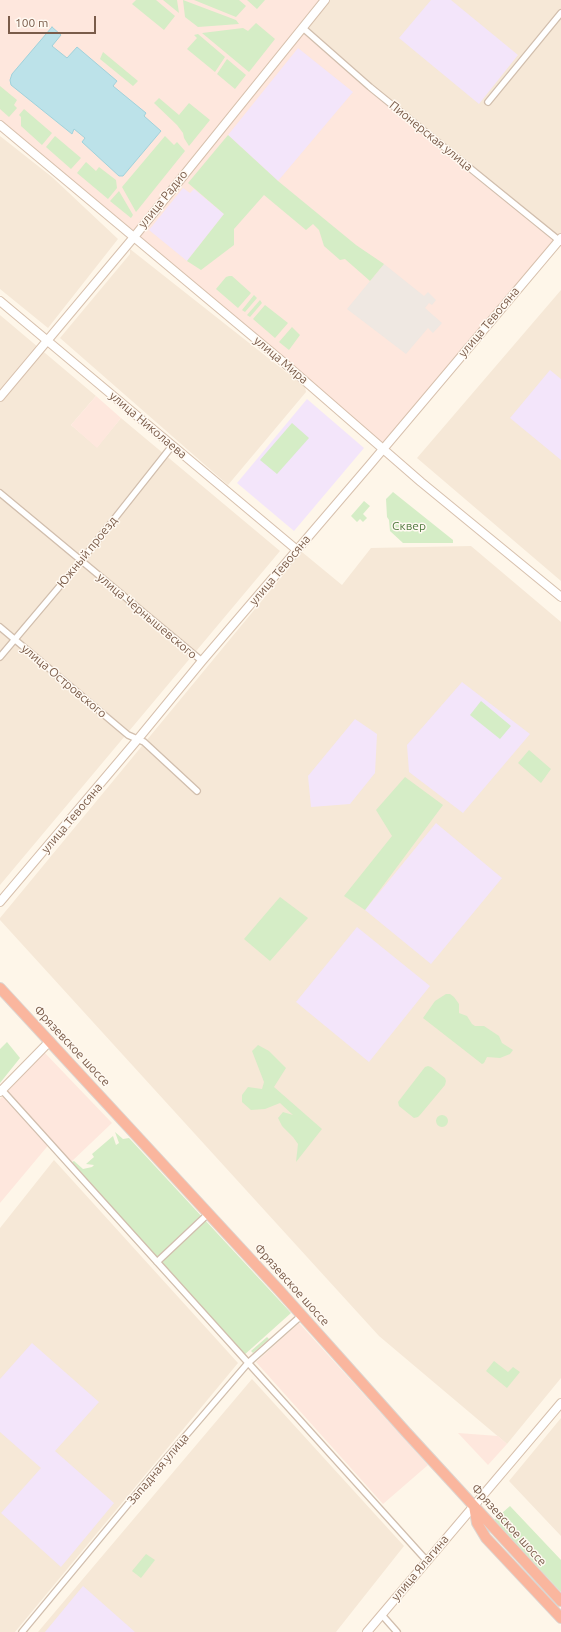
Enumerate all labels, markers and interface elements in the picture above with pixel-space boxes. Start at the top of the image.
scale bar [10,8,98,34]
text: 100 m [15,16,48,29]
street label: Пионерская улица [386,98,476,174]
street label: улица Радио [135,167,191,231]
street label: улица Тевосяна [455,284,523,360]
street label: улица Мира [251,333,311,387]
street label: улица Николаева [106,388,190,462]
street label: Южный проезд [54,514,120,590]
park label: Сквер [392,519,426,533]
street label: улица Тевосяна [246,532,314,608]
street label: улица Чернышевского [94,570,200,662]
street label: улица Островского [18,641,110,721]
street label: улица Тевосяна [38,780,106,856]
street label: Фрязевское шоссе [31,1003,113,1089]
street label: Фрязевское шоссе [251,1241,333,1329]
street label: Западная улица [124,1431,192,1507]
street label: Фрязевское шоссе [468,1481,550,1569]
street label: улица Ялагина [388,1532,452,1604]

